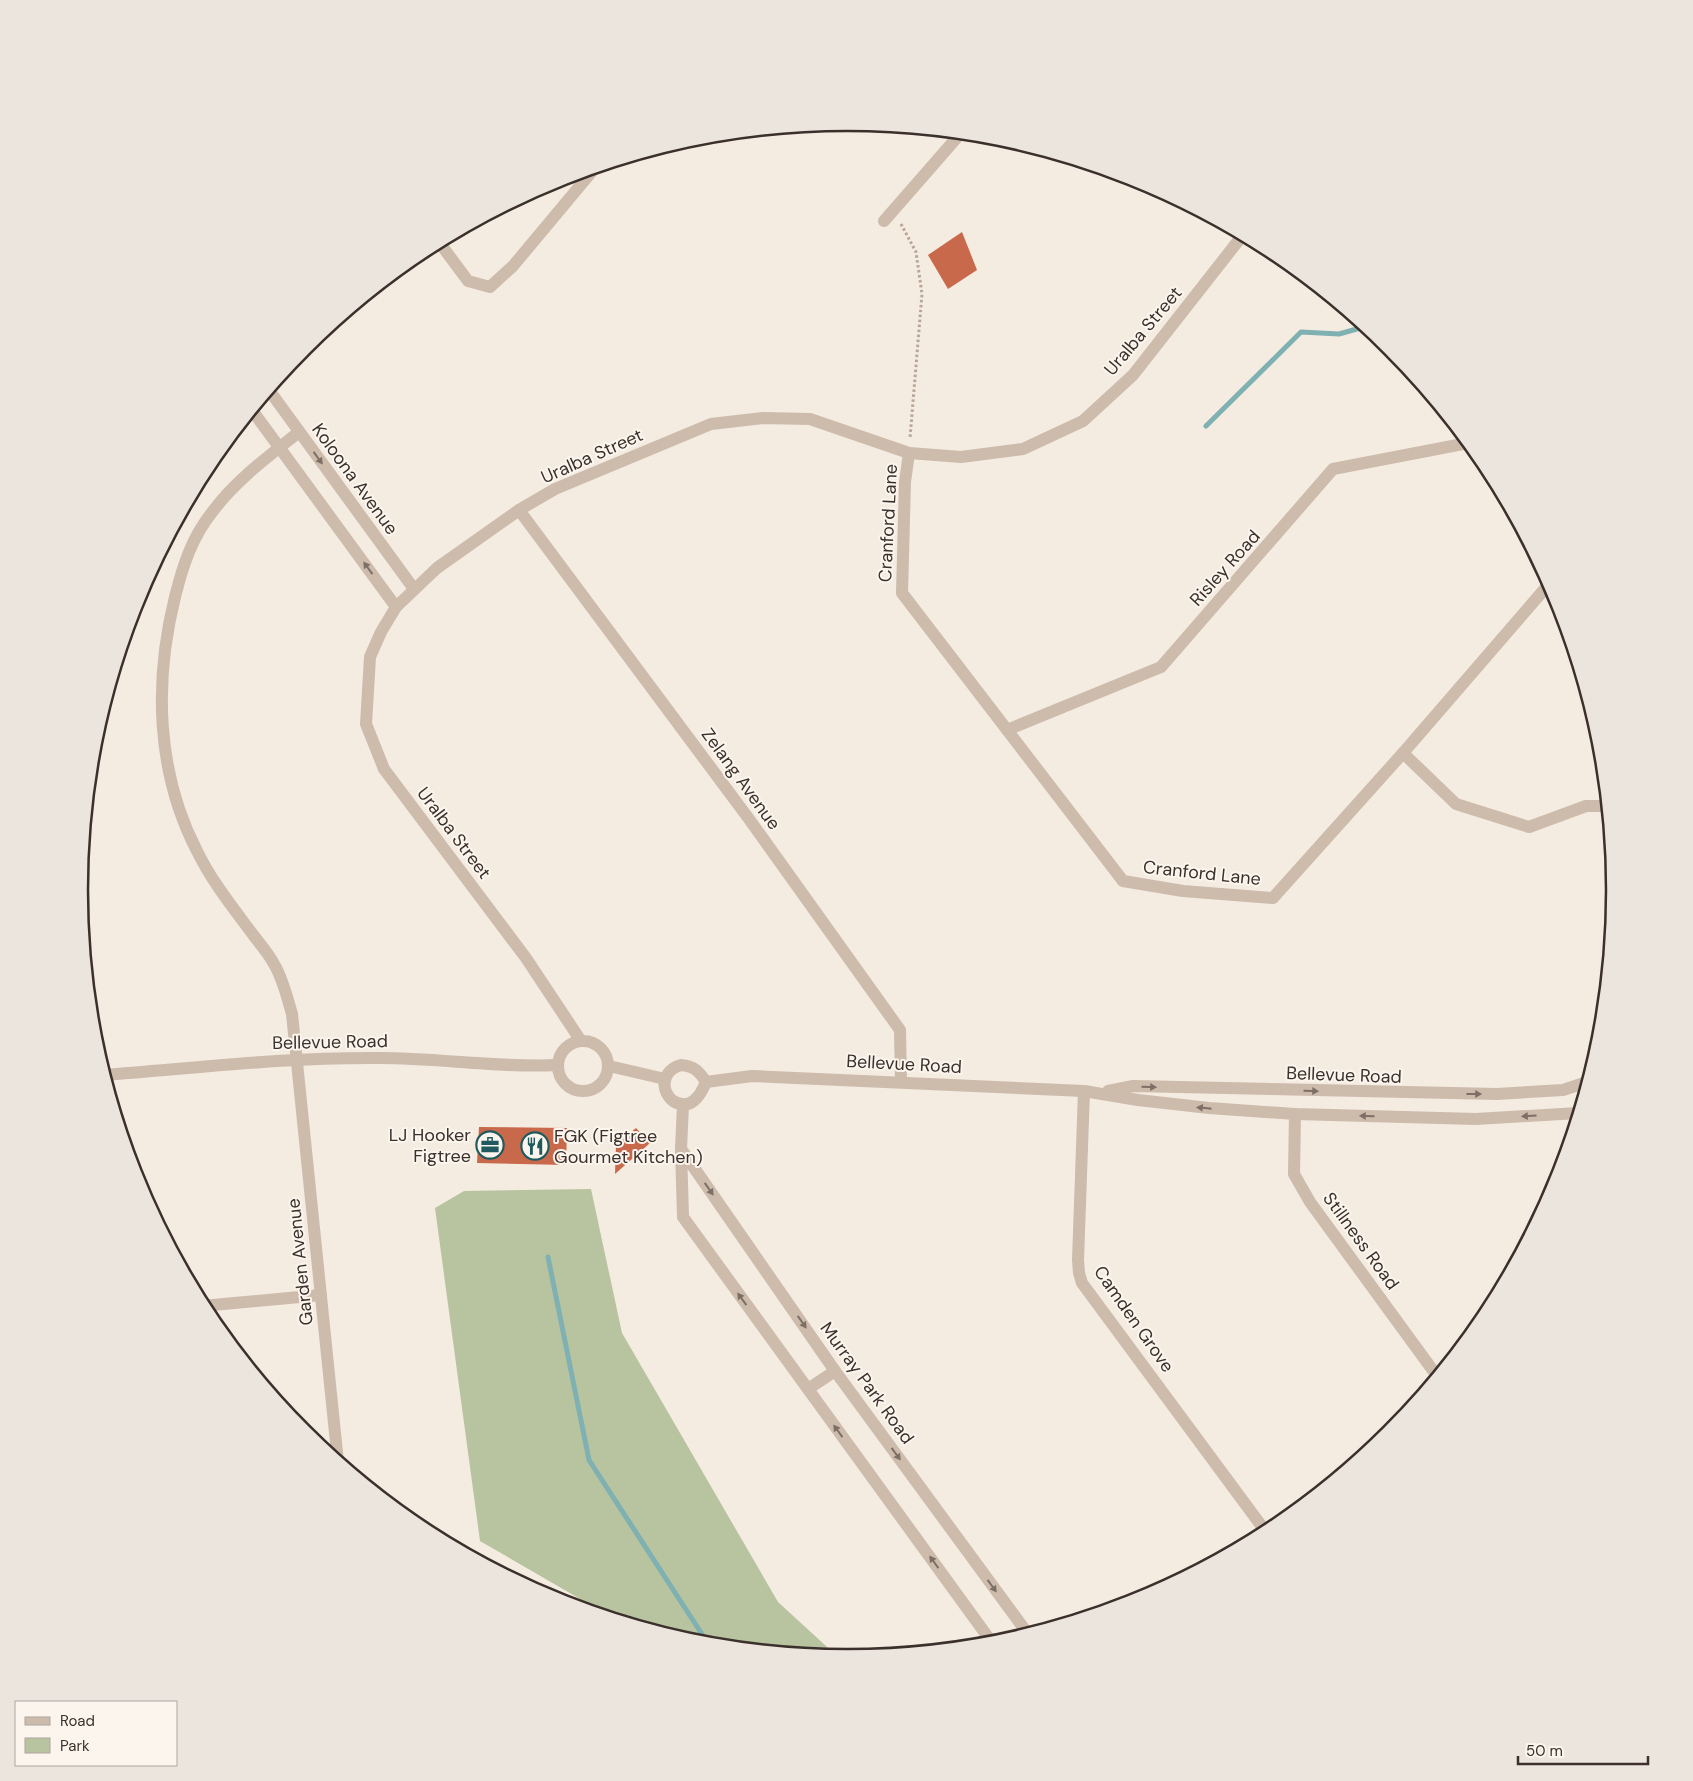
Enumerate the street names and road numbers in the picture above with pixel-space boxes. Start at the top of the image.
street label: Uralba Street [1099,281,1187,381]
street label: Koloona Avenue [306,419,404,539]
street label: Uralba Street [537,423,647,489]
street label: Cranford Lane [873,463,903,583]
street label: Risley Road [1184,525,1266,611]
street label: Zelang Avenue [696,723,786,835]
street label: Uralba Street [412,782,496,884]
street label: Cranford Lane [1142,855,1262,891]
street label: Bellevue Road [272,1029,388,1055]
street label: Bellevue Road [846,1049,962,1079]
street label: Bellevue Road [1286,1061,1402,1089]
street label: Stillness Road [1317,1187,1405,1295]
street label: Garden Avenue [281,1197,319,1327]
street label: Camden Grove [1088,1261,1180,1377]
street label: Murray Park Road [815,1317,919,1449]

